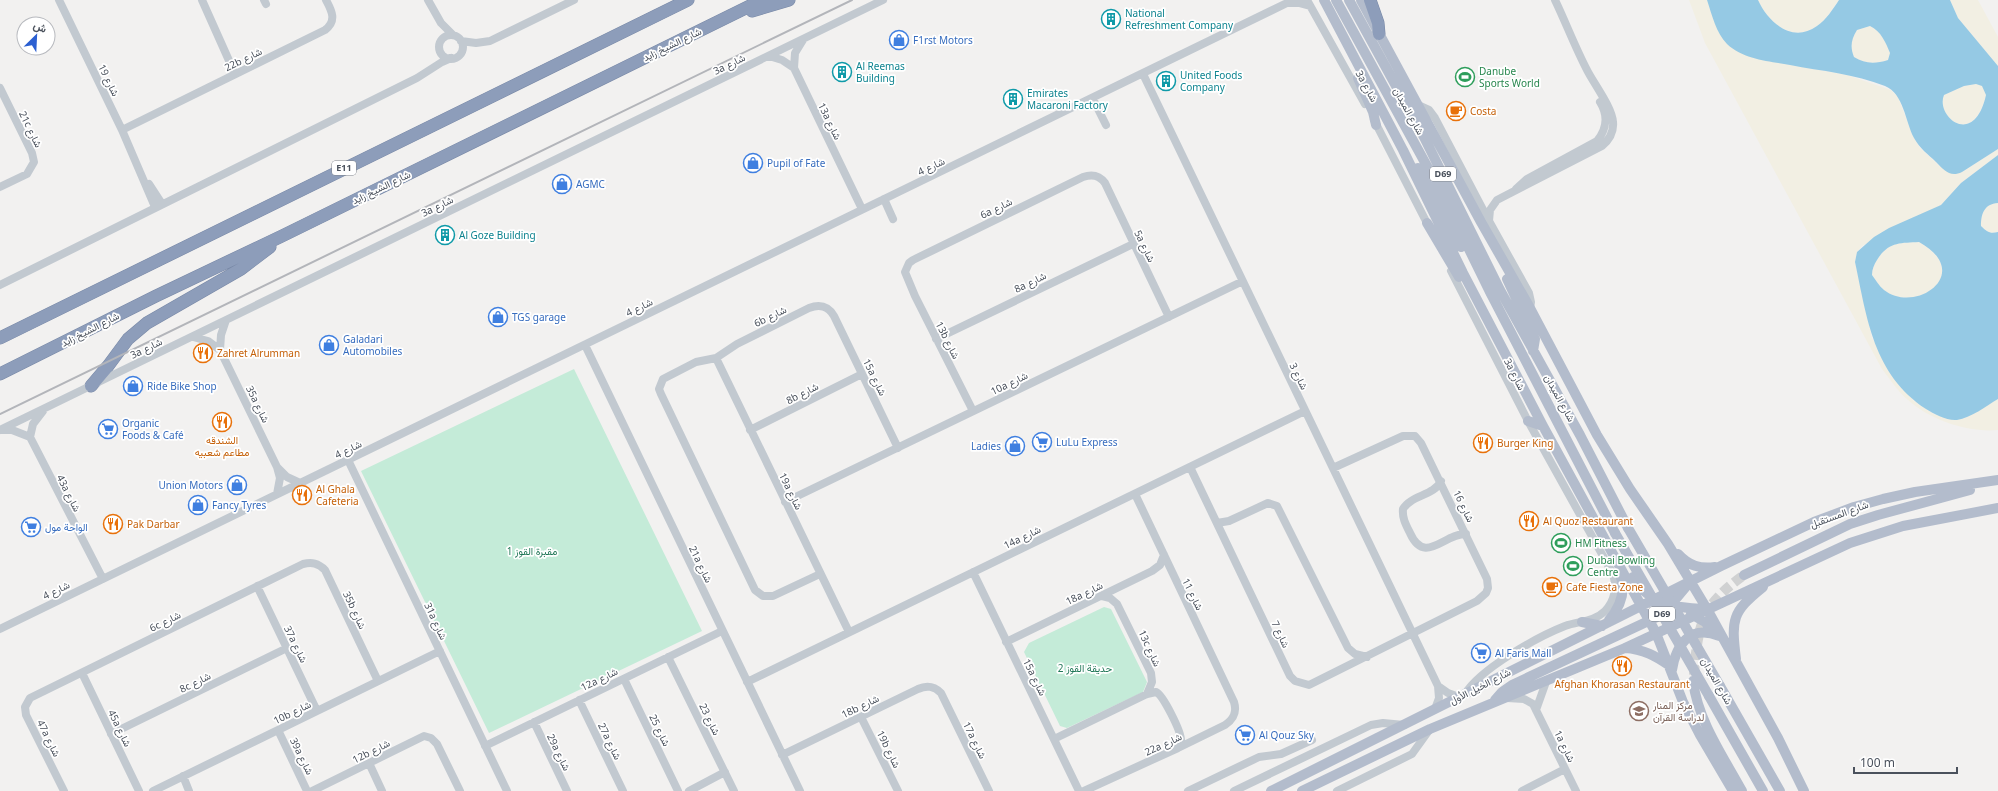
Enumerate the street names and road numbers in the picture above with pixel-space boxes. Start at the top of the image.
street label: شارع الشيخ زايد [640,24,704,64]
street label: 22b شارع [222,44,264,74]
street label: 3a شارع [711,50,747,78]
street label: شارع 19 [95,62,123,99]
street label: 3a شارع [1353,68,1381,104]
street label: شارع الميدان [1390,85,1428,137]
street label: 13a شارع [815,100,845,142]
street label: 21c شارع [16,108,46,150]
street label: شارع 4 [915,154,947,178]
road number: E11 [332,161,356,175]
street label: شارع الشيخ زايد [349,167,413,207]
road number: D69 [1430,167,1456,181]
street label: 3a شارع [419,192,455,220]
street label: 6a شارع [978,194,1014,222]
street label: 5a شارع [1131,228,1159,264]
street label: 8a شارع [1012,268,1048,296]
street label: شارع 4 [623,294,655,320]
street label: 6b شارع [751,302,789,330]
street label: شارع الشيخ زايد [59,308,122,350]
street label: 13b شارع [933,319,963,361]
street label: 3a شارع [128,334,164,362]
street label: 15a شارع [860,356,890,398]
street label: 3a شارع [1501,356,1529,392]
street label: شارع 3 [1286,360,1312,392]
street label: 10a شارع [988,368,1030,398]
street label: شارع الميدان [1541,372,1579,424]
street label: 8b شارع [783,379,821,407]
street label: 35a شارع [243,383,273,425]
street label: شارع 4 [332,436,364,462]
street label: 19a شارع [776,470,806,512]
street label: 43a شارع [54,472,84,514]
street label: شارع 16 [1450,488,1478,525]
street label: شارع المستقبل [1808,497,1870,531]
street label: 14a شارع [1001,522,1043,552]
street label: 21a شارع [686,543,716,585]
street label: شارع 11 [1179,576,1207,613]
street label: شارع 4 [40,577,72,603]
street label: 18a شارع [1063,578,1105,608]
street label: 35b شارع [340,589,370,631]
street label: 31a شارع [421,600,451,642]
street label: 6c شارع [147,607,183,635]
road number: D69 [1649,607,1675,621]
street label: شارع 7 [1269,618,1293,650]
street label: 37a شارع [281,623,311,665]
street label: 13c شارع [1135,627,1165,669]
street label: شارع الميدان [1698,655,1736,707]
street label: 15a شارع [1020,656,1050,698]
street label: 12a شارع [578,664,620,694]
street label: شارع الخيل الأول [1447,665,1513,707]
street label: 8c شارع [177,668,213,696]
street label: 18b شارع [839,691,881,721]
street label: 10b شارع [271,697,313,727]
street label: شارع 23 [696,701,724,738]
street label: 45a شارع [105,707,135,749]
street label: شارع 25 [646,712,674,749]
street label: 47a شارع [34,717,64,759]
street label: 17a شارع [960,719,990,761]
street label: 27a شارع [595,720,625,762]
street label: 19b شارع [874,728,904,770]
street label: 1a شارع [1551,728,1579,764]
street label: 22a شارع [1142,729,1184,759]
street label: 29a شارع [544,731,574,773]
street label: 39a شارع [287,735,317,777]
street label: 12b شارع [350,736,392,766]

